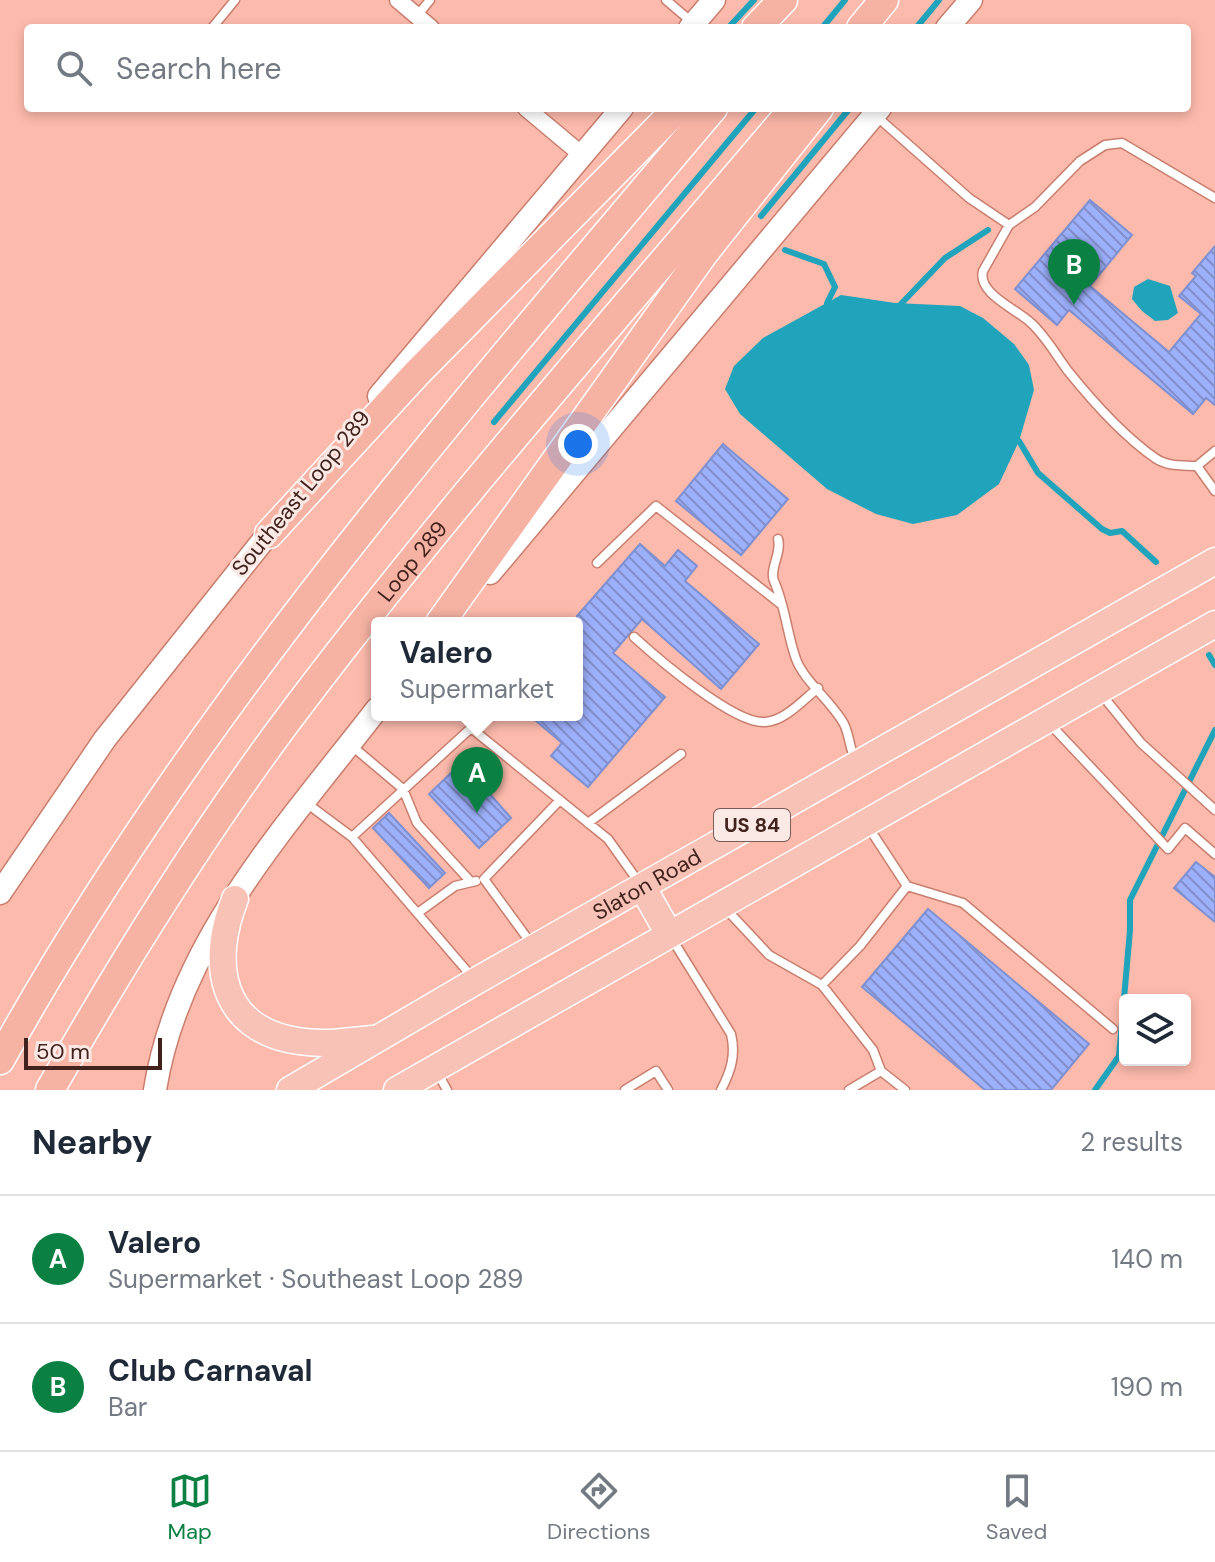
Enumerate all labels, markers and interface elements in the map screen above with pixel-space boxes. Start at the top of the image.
search box [24,24,1191,112]
icon: search [52,46,96,90]
text: Search here [116,49,282,88]
pin: B [1048,239,1100,305]
street label: Southeast Loop 289 [225,404,377,582]
your location [558,424,598,464]
street label: Loop 289 [371,515,453,607]
popup [371,617,583,721]
text: Valero [400,633,493,672]
text: Supermarket [400,672,554,706]
pin: A [451,747,503,813]
road number: US 84 [714,809,790,841]
street label: Slaton Road [587,842,706,926]
map controls [1119,994,1191,1066]
button: layers [1119,994,1191,1066]
scale bar [24,1034,162,1070]
text: 50 m [36,1037,90,1066]
text: Nearby [32,1120,152,1165]
text: 2 results [1080,1125,1183,1159]
text: Valero [108,1223,201,1262]
text: A [49,1242,67,1276]
text: 140 m [1111,1242,1183,1276]
text: Supermarket · Southeast Loop 289 [108,1262,523,1296]
text: Club Carnaval [108,1351,313,1390]
text: B [50,1370,66,1404]
text: 190 m [1111,1370,1183,1404]
text: Bar [108,1390,147,1424]
tab: Map [168,1469,212,1546]
tab: Directions [547,1469,651,1546]
tab: Saved [986,1469,1047,1546]

